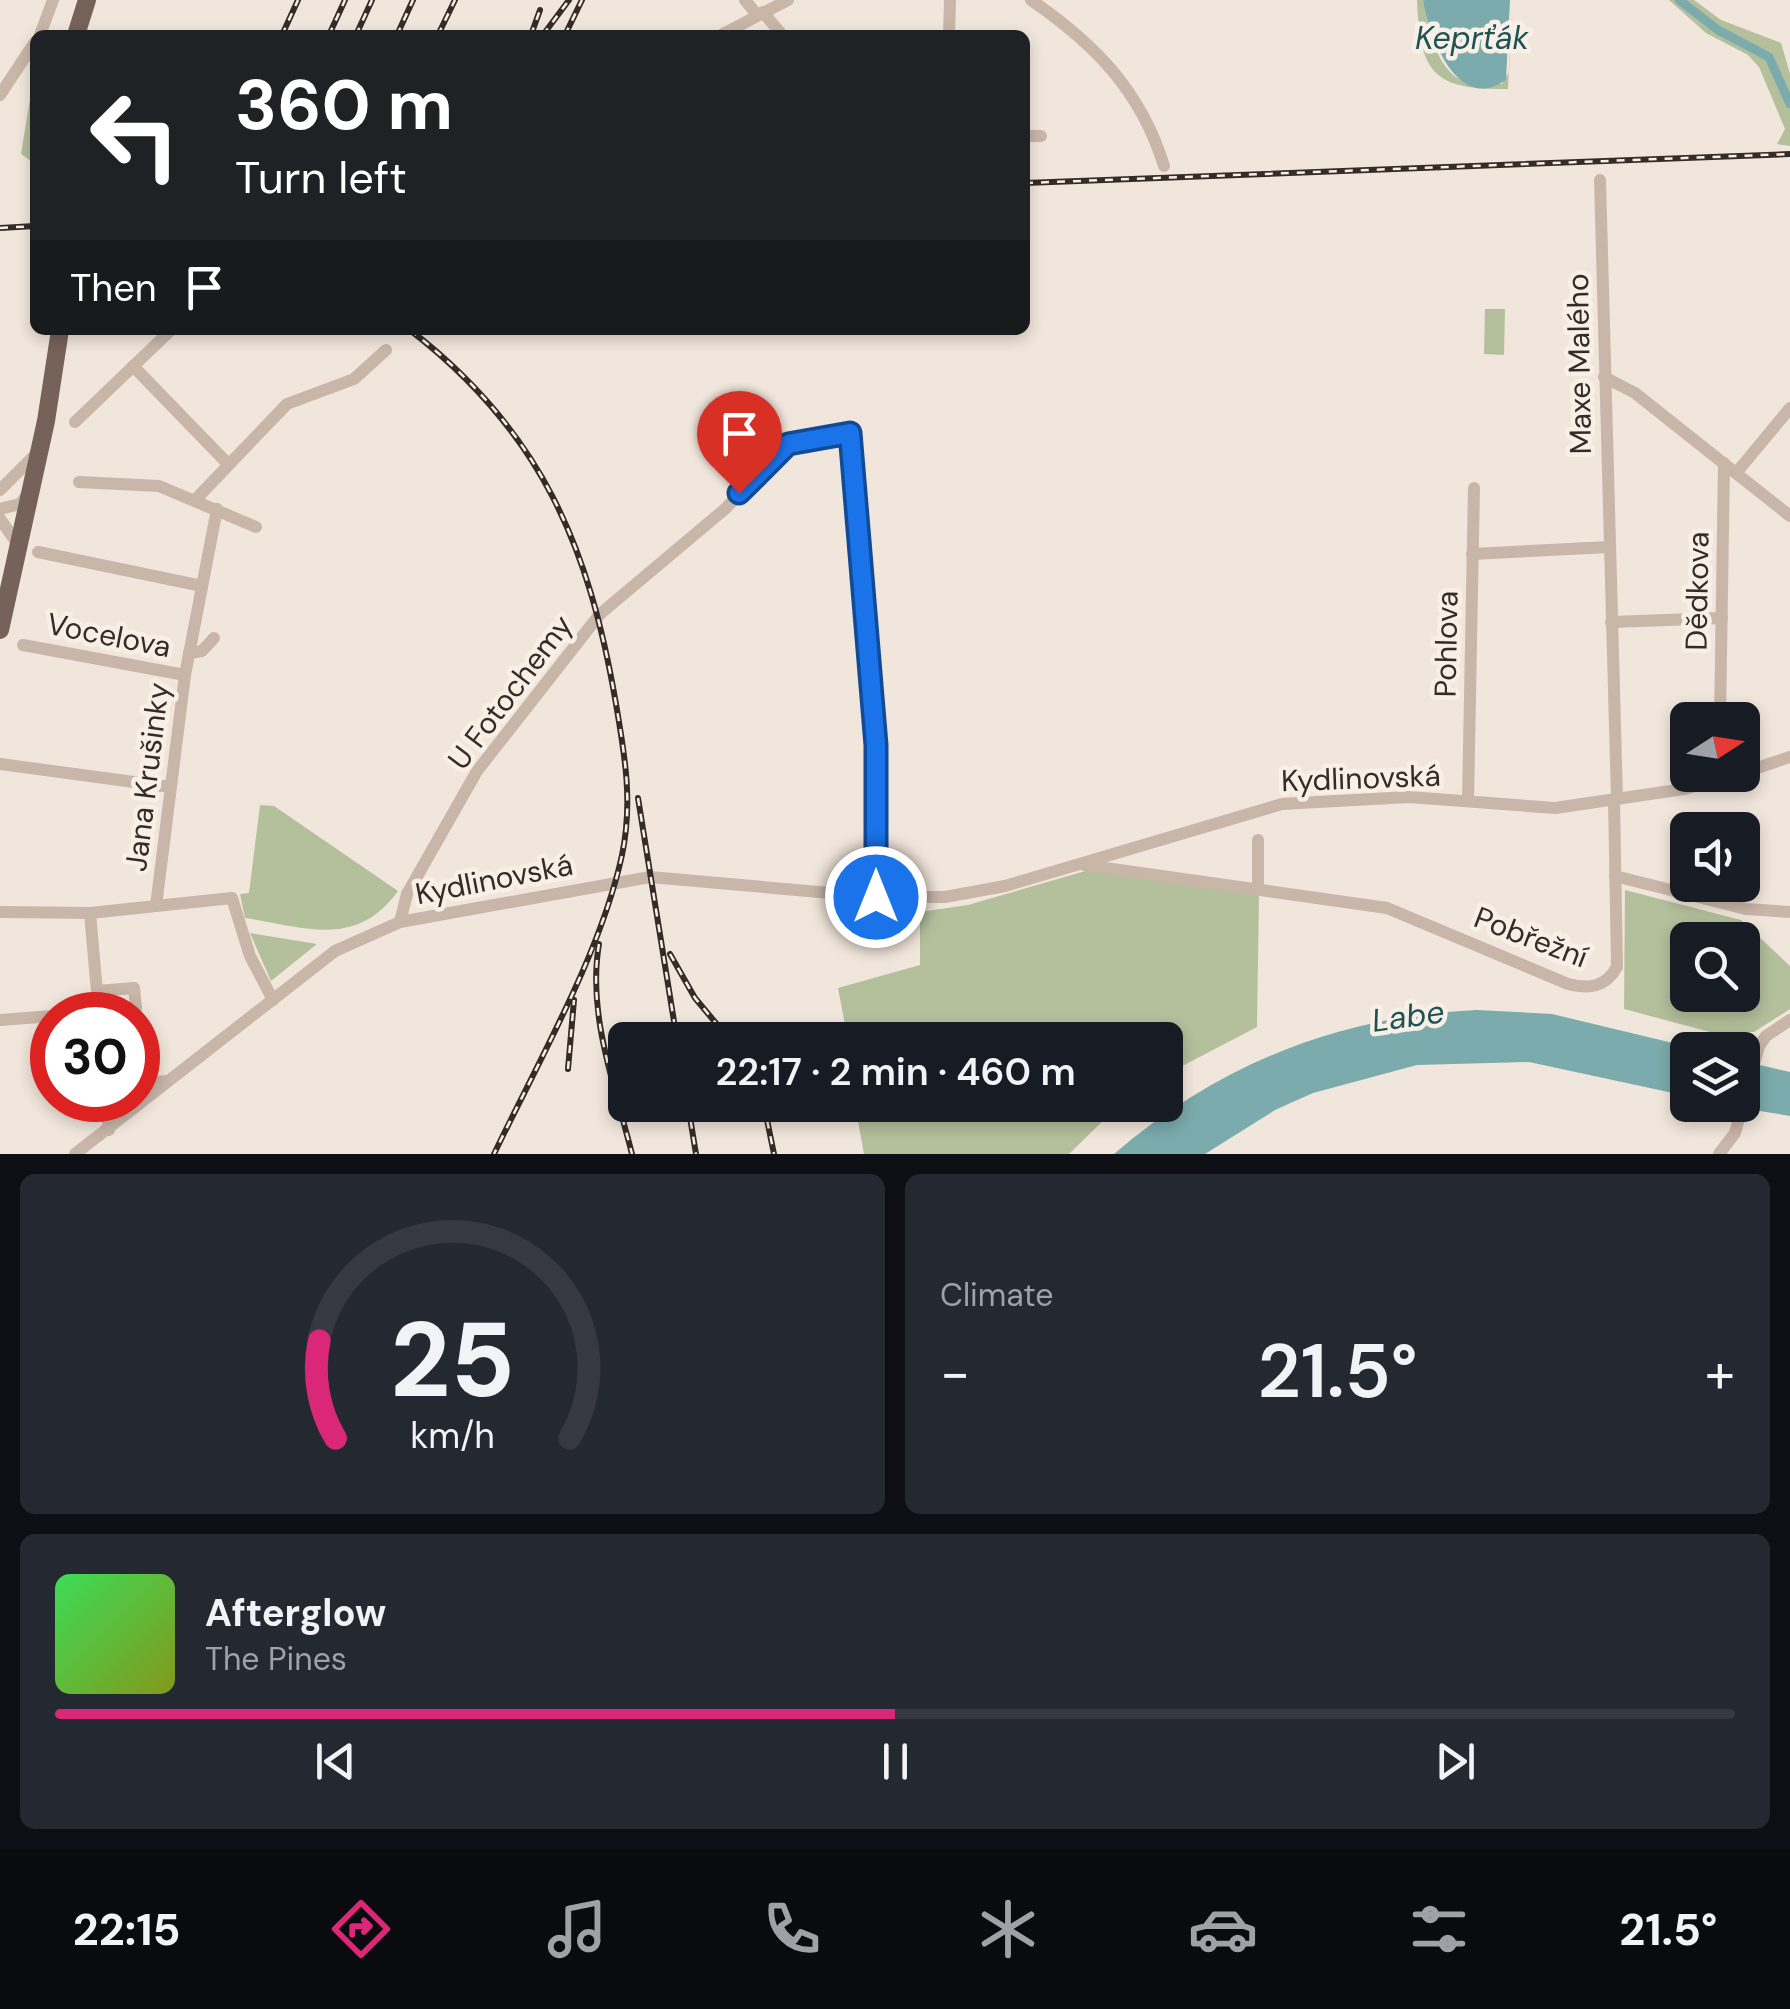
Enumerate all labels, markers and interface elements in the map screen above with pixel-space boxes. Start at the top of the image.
water label: Keprťák [1415,17,1530,59]
text: 360 m [235,60,453,151]
icon: left [70,70,200,200]
text: Turn left [235,148,407,207]
icon: arrive [177,260,232,315]
text: Then [70,263,157,313]
street label: Maxe Malého [1558,273,1600,455]
pin [697,391,782,494]
icon: arrive [712,406,767,461]
street label: Dědkova [1676,531,1718,651]
street label: Pohlova [1426,590,1466,698]
street label: Vocelova [44,604,174,666]
street label: U Fotochemy [439,607,581,777]
street label: Jana Krušinky [116,680,178,874]
north arrow [1670,702,1760,792]
map controls [1670,702,1760,1122]
street label: Kydlinovská [1281,756,1441,800]
button: sound [1670,812,1760,902]
street label: Kydlinovská [412,845,576,913]
position arrow [824,845,928,949]
street label: Pobřežní [1469,898,1594,977]
button: search [1670,922,1760,1012]
water label: Labe [1369,990,1447,1042]
speed limit sign: 30 [30,992,160,1122]
button: layers [1670,1032,1760,1122]
text: 22:17 · 2 min · 460 m [715,1047,1076,1097]
text: Climate [940,1274,1054,1316]
text: 25 [390,1293,515,1428]
text: 21.5° [1257,1323,1418,1420]
text: − [940,1337,970,1409]
text: + [1705,1337,1735,1409]
text: km/h [410,1413,495,1459]
text: Afterglow [205,1588,386,1638]
text: The Pines [205,1638,347,1680]
icon: previous [308,1734,363,1789]
icon: pause [868,1734,923,1789]
icon: next [1428,1734,1483,1789]
icon: directions [326,1894,396,1964]
icon: music [542,1894,612,1964]
icon: phone [757,1894,827,1964]
icon: climate [973,1894,1043,1964]
icon: car [1188,1894,1258,1964]
icon: filters [1404,1894,1474,1964]
text: 22:15 [73,1900,181,1959]
text: 21.5° [1619,1900,1717,1959]

